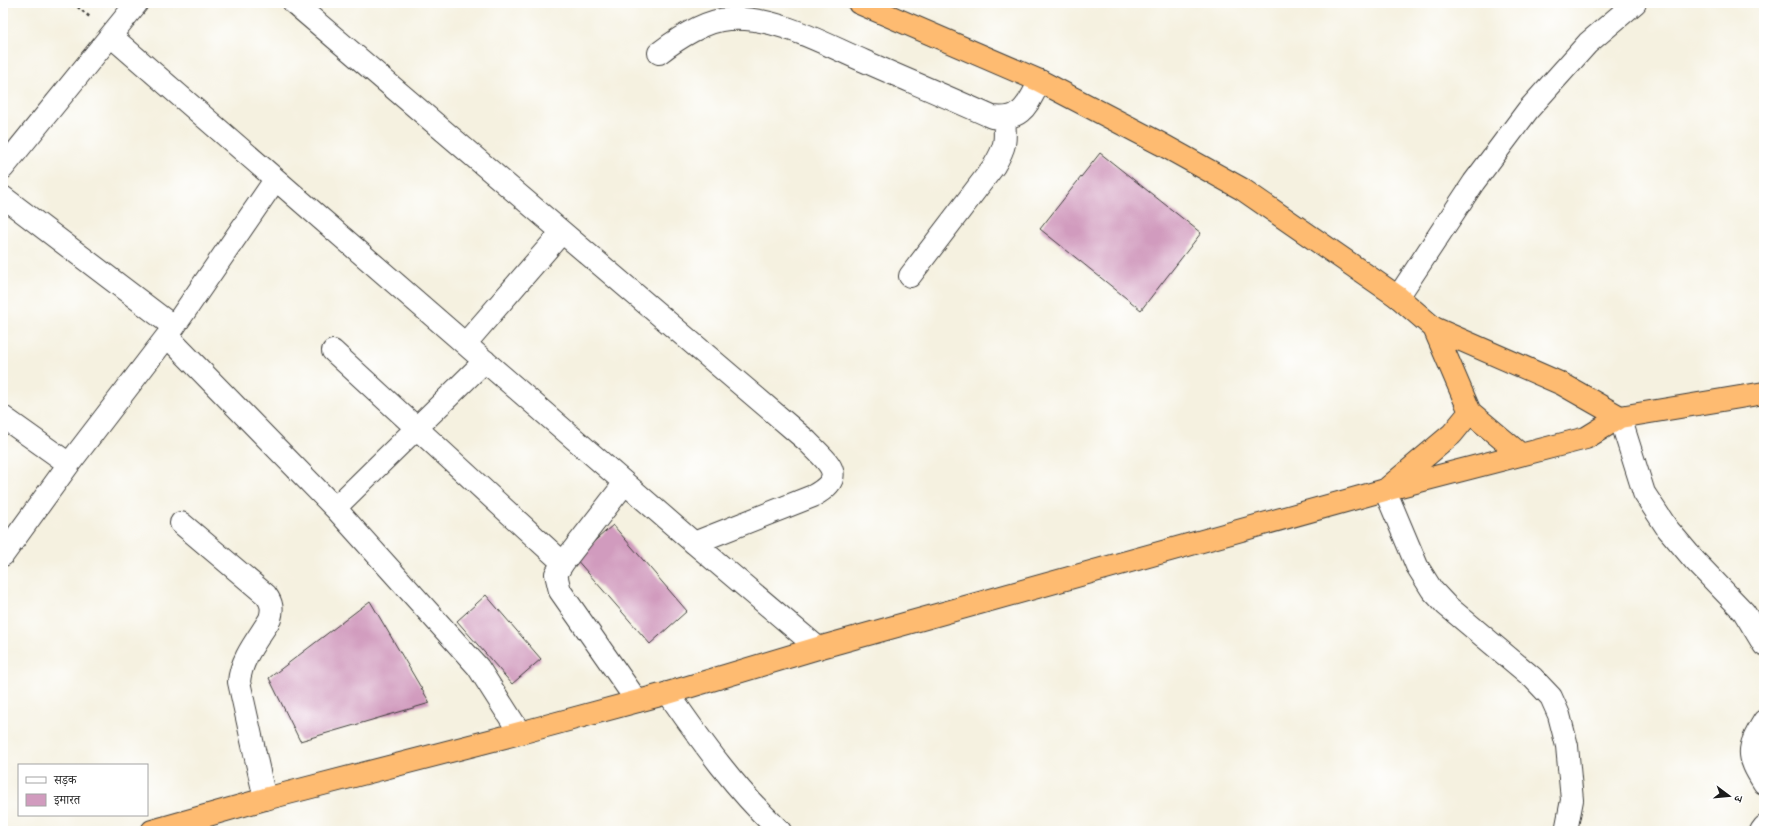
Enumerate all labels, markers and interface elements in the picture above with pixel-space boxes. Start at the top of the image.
legend [18,764,148,816]
text: सड़क [53,773,78,787]
north arrow [1709,776,1749,816]
text: इमारत [53,793,81,807]
text: उ [1731,793,1745,804]

